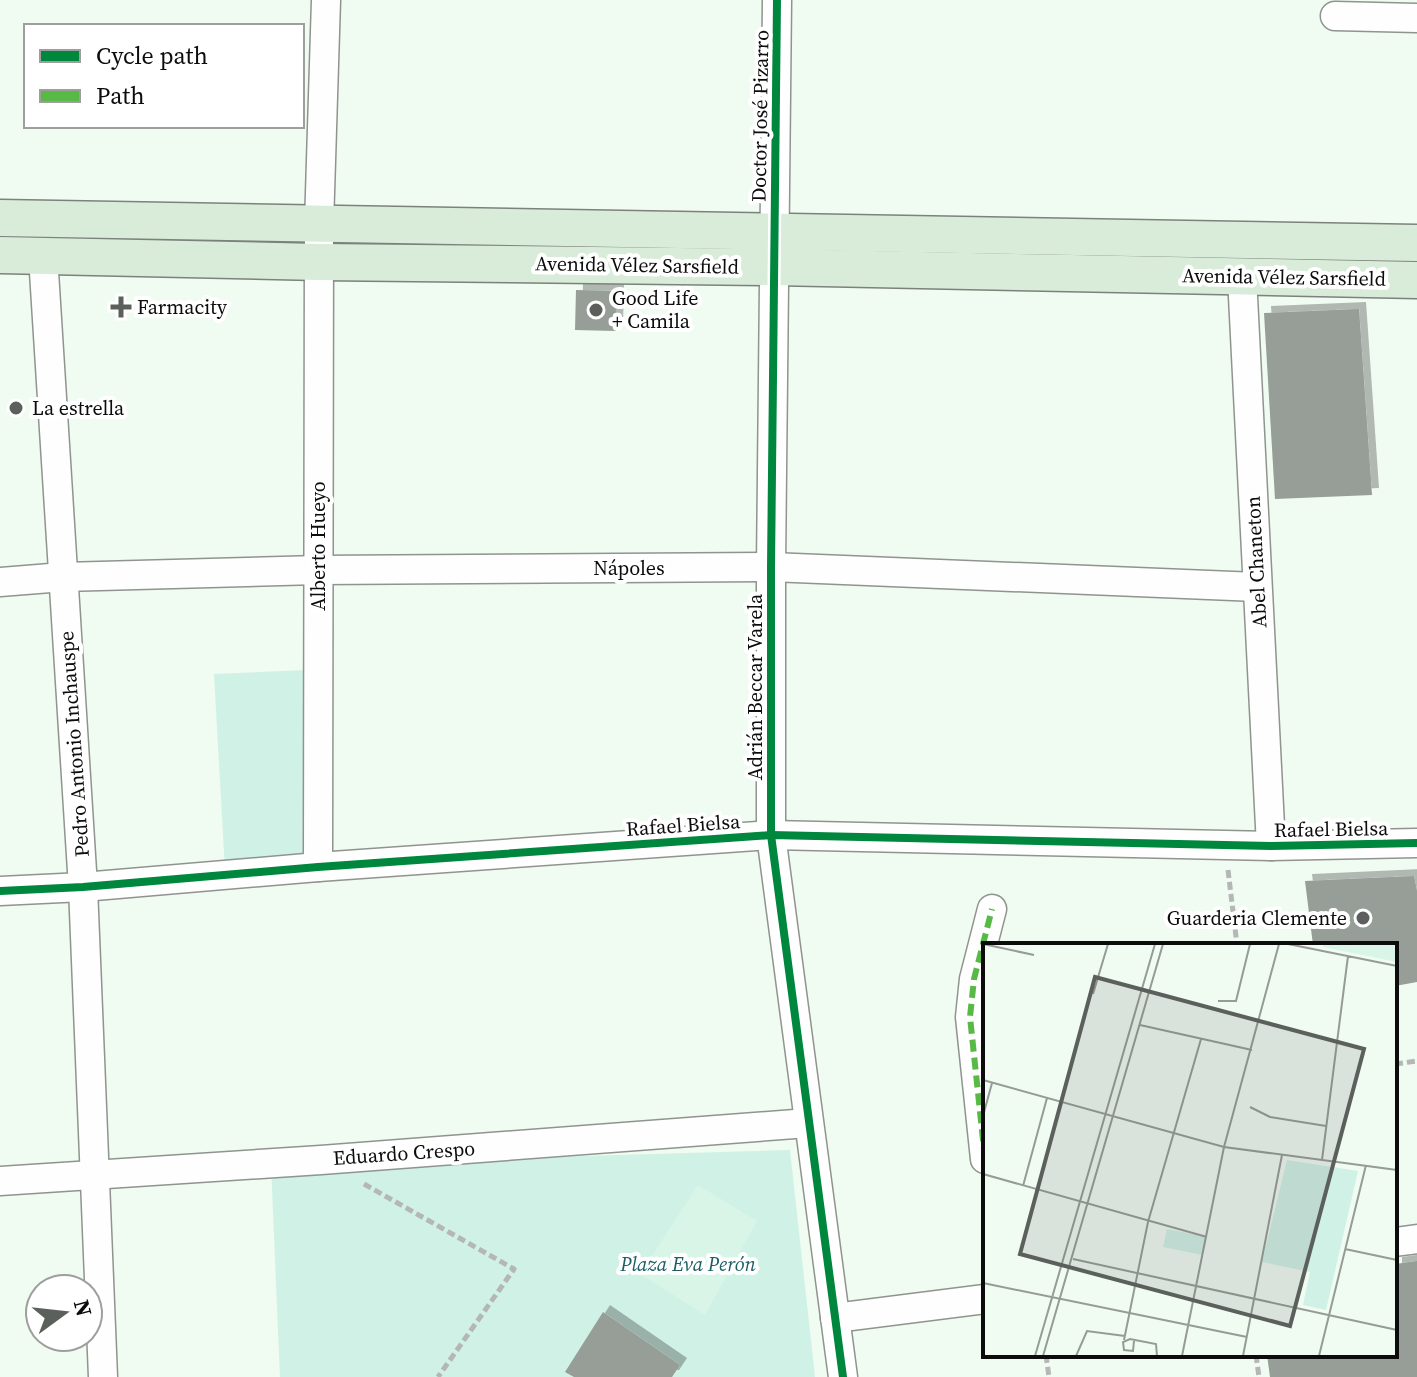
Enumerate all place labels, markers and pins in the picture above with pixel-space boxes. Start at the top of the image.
place label: Good Life + Camila [612,284,698,335]
place label: Farmacity [137,293,228,321]
marker: Farmacity [112,298,130,316]
marker: Good Life + Camila [587,301,605,319]
place label: La estrella [32,394,125,422]
marker: La estrella [7,399,25,417]
place label: Guarderia Clemente [1167,904,1347,932]
marker: Guarderia Clemente [1354,909,1372,927]

